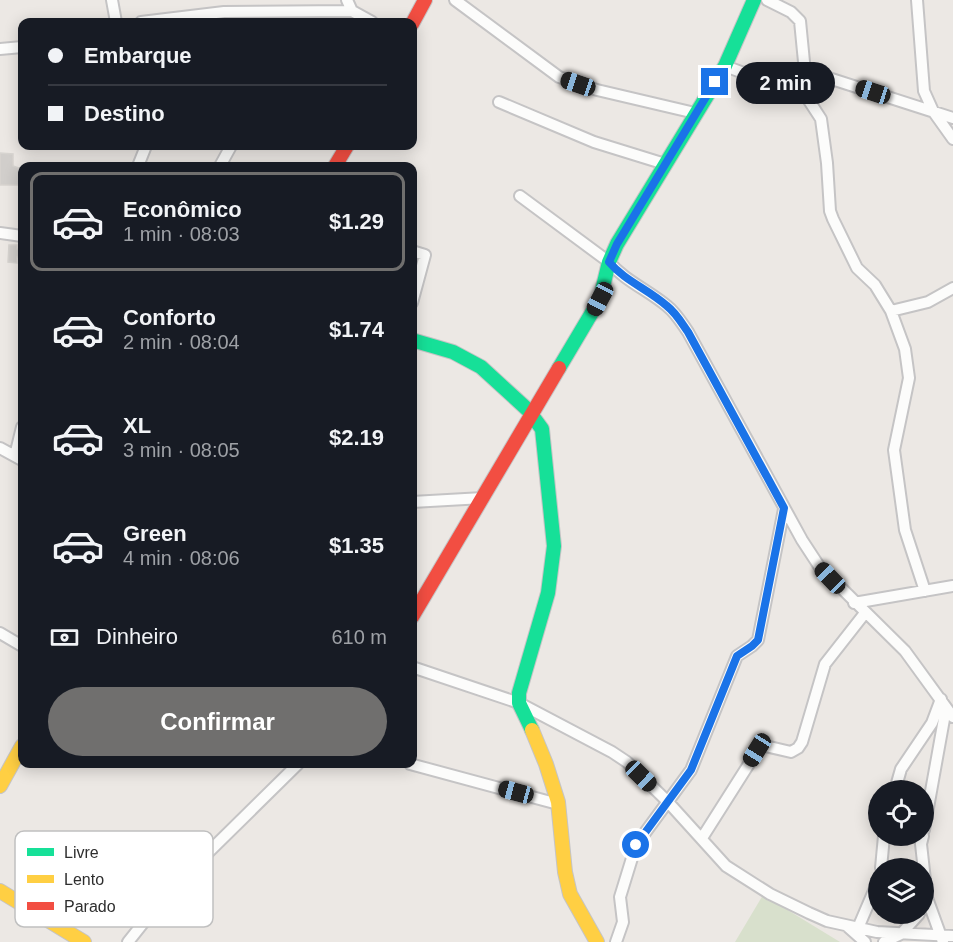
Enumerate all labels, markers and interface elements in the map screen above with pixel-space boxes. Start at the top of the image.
text: Embarque [84,43,192,68]
callout: 2 min [736,61,835,103]
route end [701,68,728,95]
car [558,70,598,98]
text: 2 min [759,72,812,94]
car [853,78,893,106]
text: Destino [84,101,165,126]
icon: car [51,195,105,249]
text: Econômico [123,197,242,222]
text: $1.29 [329,209,384,234]
text: 1 min · 08:03 [123,223,240,245]
car [584,279,616,319]
icon: car [51,303,105,357]
text: Conforto [123,305,216,330]
text: $1.74 [329,317,384,342]
text: 2 min · 08:04 [123,331,240,353]
icon: car [51,411,105,465]
text: XL [123,413,151,438]
text: $2.19 [329,425,384,450]
text: 3 min · 08:05 [123,439,240,461]
icon: car [51,519,105,573]
text: Green [123,521,187,546]
text: $1.35 [329,533,384,558]
text: 4 min · 08:06 [123,547,240,569]
car [811,559,849,597]
icon: cash [48,621,81,654]
text: Dinheiro [96,624,178,649]
text: 610 m [331,626,387,648]
button: Confirmar [48,687,387,756]
car [740,730,774,770]
car [622,757,660,795]
car [496,779,536,805]
map controls [868,780,934,924]
button: locate [868,780,934,846]
legend [15,831,213,927]
route start [622,831,649,858]
text: Livre [64,844,99,861]
button: layers [868,858,934,924]
text: Lento [64,871,104,888]
text: Parado [64,898,116,915]

